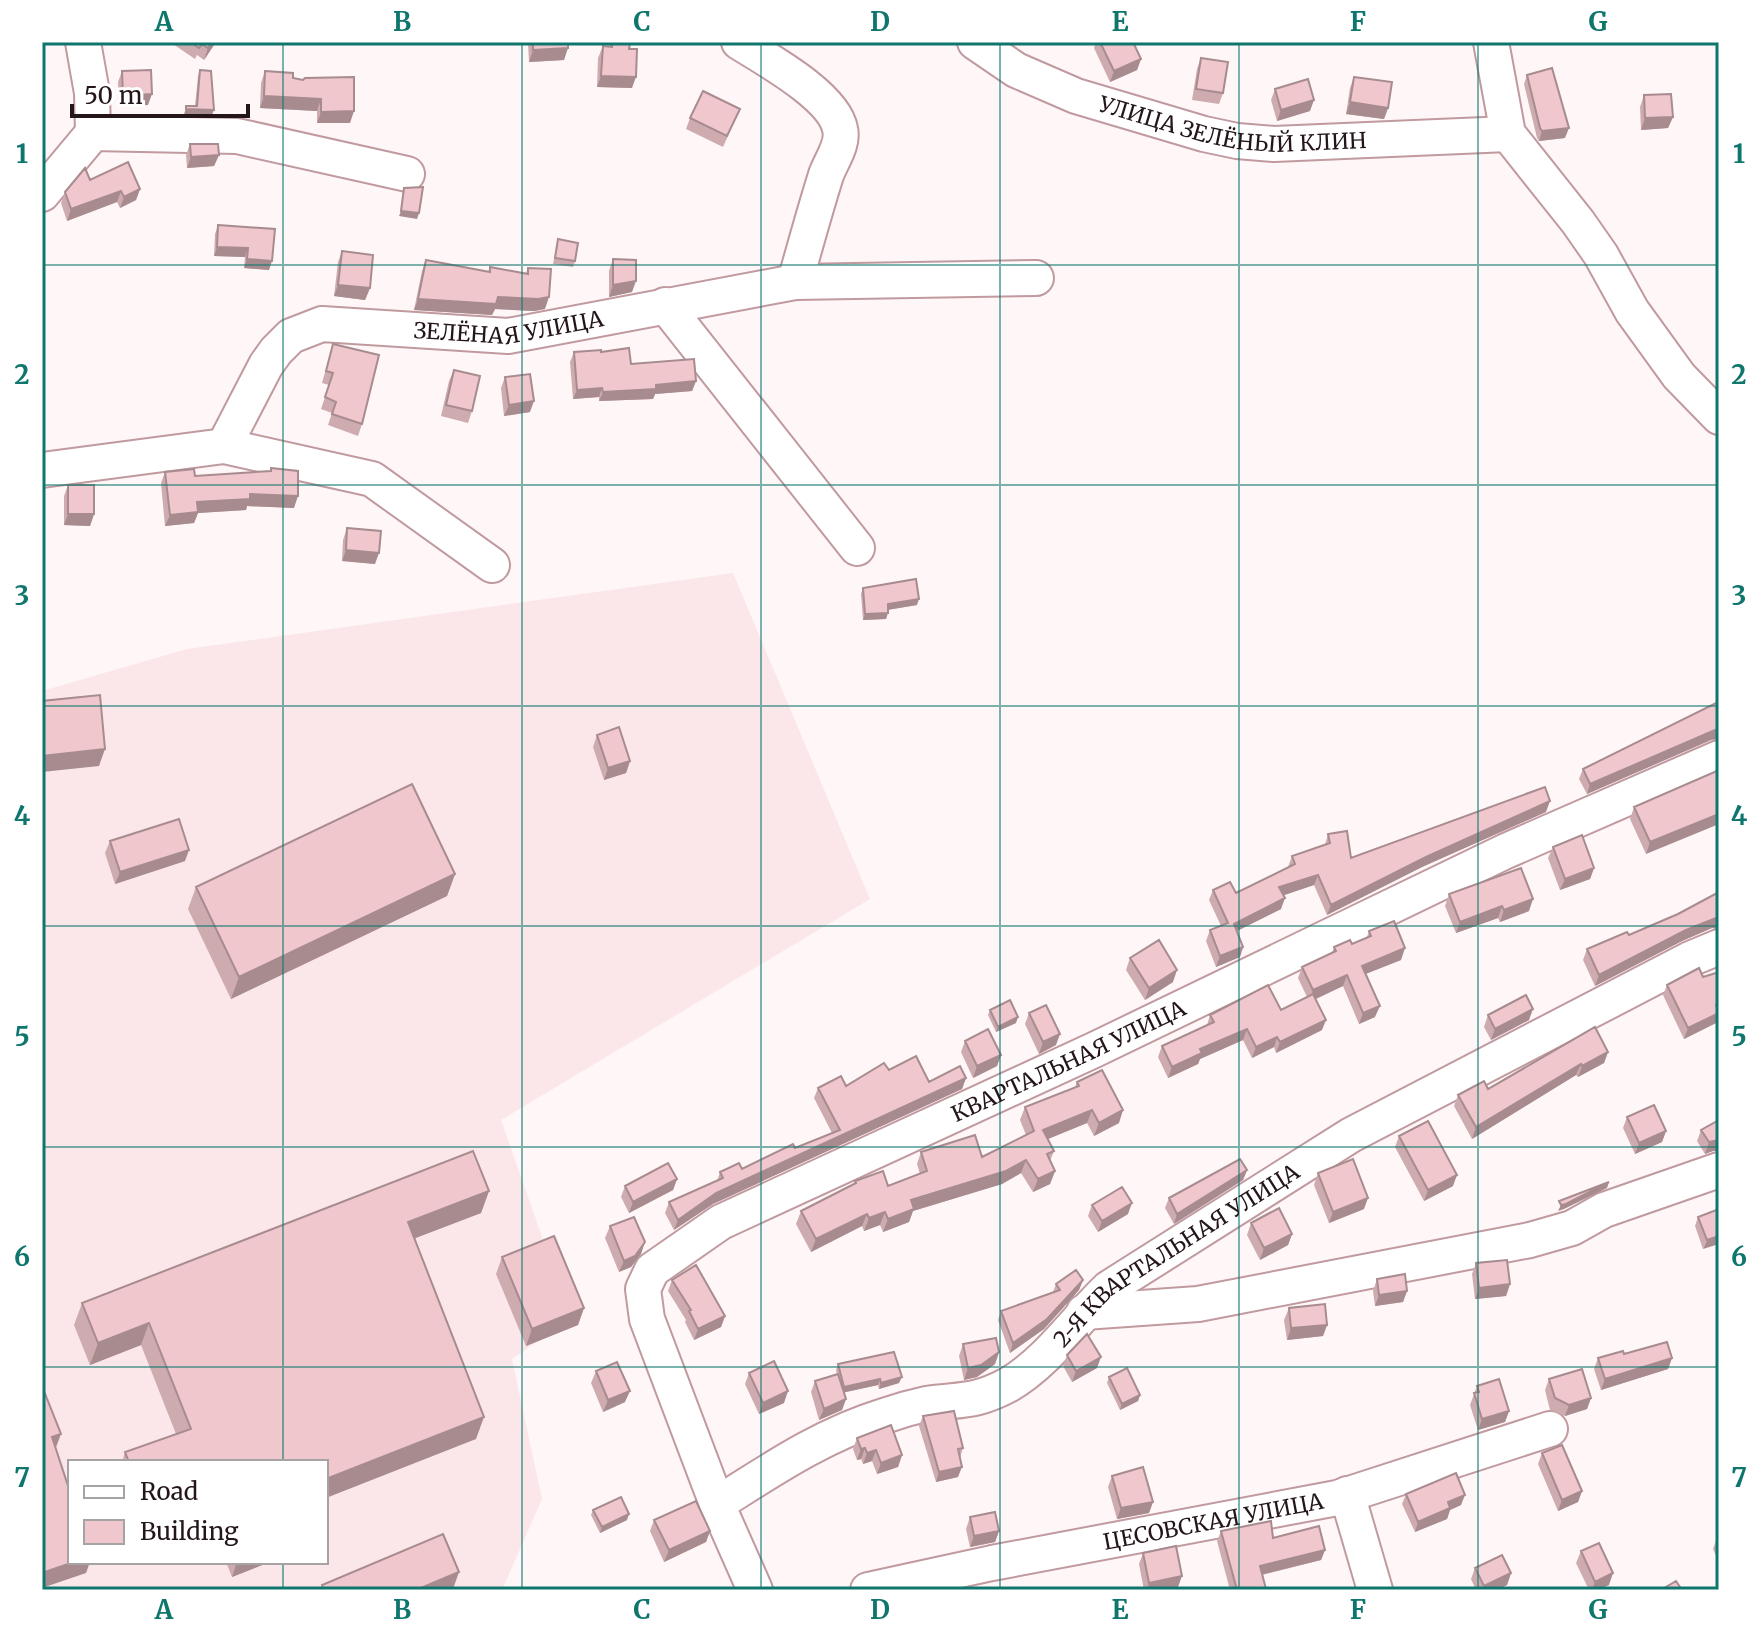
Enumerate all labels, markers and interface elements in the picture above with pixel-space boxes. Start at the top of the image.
text: A [154,5,174,38]
text: B [393,5,411,38]
text: C [633,5,651,38]
text: D [870,5,890,38]
text: E [1112,5,1129,38]
text: F [1350,5,1366,38]
text: G [1589,5,1608,38]
scale bar [72,68,248,118]
text: 50 m [84,80,143,111]
street label: УЛИЦА ЗЕЛЁНЫЙ КЛИН [1095,89,1367,158]
text: 1 [16,137,28,170]
text: 1 [1733,137,1745,170]
street label: ЗЕЛЁНАЯ УЛИЦА [413,304,606,350]
text: 2 [14,358,30,391]
text: 2 [1731,358,1747,391]
text: 3 [15,579,29,612]
text: 3 [1732,579,1746,612]
text: 4 [14,799,31,832]
text: 4 [1731,799,1748,832]
street label: КВАРТАЛЬНАЯ УЛИЦА [947,994,1190,1128]
text: 5 [14,1020,30,1053]
text: 5 [1731,1020,1747,1053]
street label: 2-Я КВАРТАЛЬНАЯ УЛИЦА [1047,1157,1305,1353]
text: 6 [14,1240,30,1273]
text: 6 [1731,1240,1747,1273]
legend [68,1460,328,1564]
text: 7 [14,1461,30,1494]
text: 7 [1731,1461,1747,1494]
text: Road [140,1476,198,1507]
street label: ЦЕСОВСКАЯ УЛИЦА [1101,1487,1326,1556]
text: Building [140,1516,239,1547]
text: A [154,1593,174,1626]
text: B [393,1593,411,1626]
text: C [633,1593,651,1626]
text: D [870,1593,890,1626]
text: E [1112,1593,1129,1626]
text: F [1350,1593,1366,1626]
text: G [1589,1593,1608,1626]

